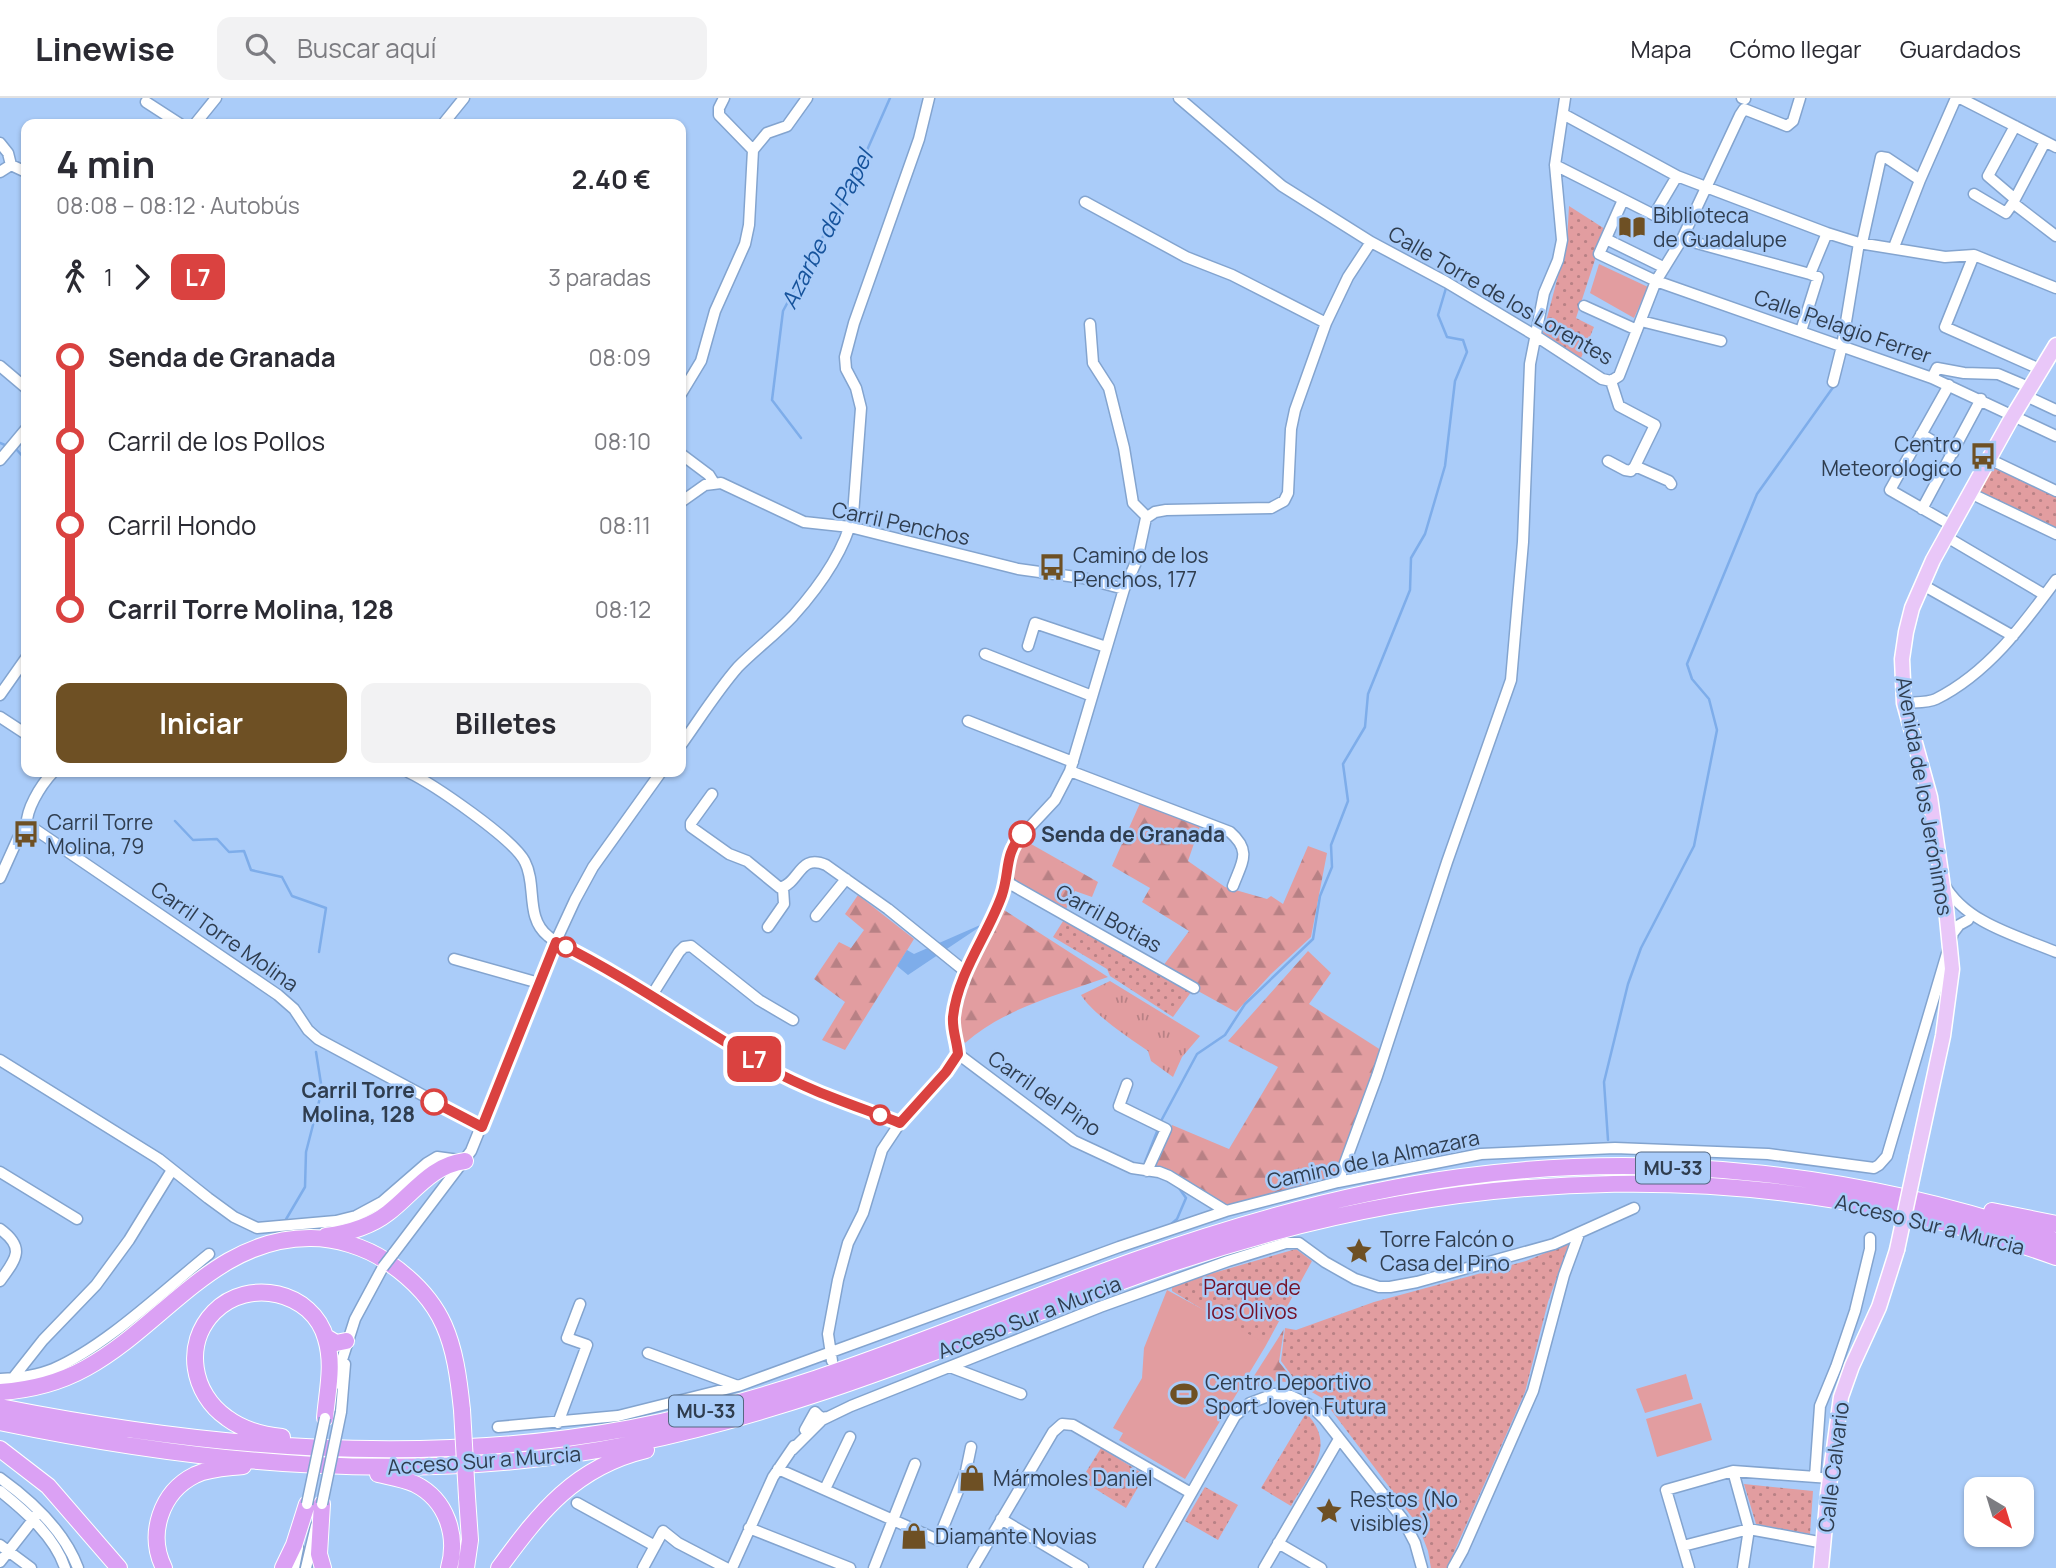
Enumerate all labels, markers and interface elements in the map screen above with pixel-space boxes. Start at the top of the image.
search box [217,17,707,80]
text: Linewise [35,26,175,71]
icon: search [241,29,279,67]
text: Buscar aquí [297,30,437,66]
text: Mapa [1631,32,1692,65]
text: Cómo llegar [1730,32,1862,65]
text: Guardados [1900,32,2021,65]
text: 4 min [56,137,155,189]
water label: Azarbe del Papel [772,142,881,314]
text: 2.40 € [572,161,651,197]
text: 08:08 – 08:12 · Autobús [56,189,300,221]
place label: Biblioteca de Guadalupe [1653,201,1787,253]
library icon: Biblioteca de Guadalupe [1617,212,1647,242]
street label: Calle Torre de los Lorentes [1383,219,1619,371]
icon: walk [56,258,94,296]
icon: forward [123,258,161,296]
text: L7 [185,260,211,293]
text: 1 [104,261,113,293]
text: 3 paradas [548,261,651,293]
street label: Calle Pelagio Ferrer [1751,283,1936,370]
text: Senda de Granada [108,339,336,375]
text: 08:09 [588,341,651,373]
text: Carril de los Pollos [108,423,325,459]
text: 08:10 [594,425,651,457]
place label: Centro Meteorologico [1821,430,1962,482]
bus stop icon: Centro Meteorologico [1968,441,1998,471]
street label: Carril Penchos [829,495,973,551]
text: Carril Hondo [108,507,256,543]
text: 08:11 [599,509,651,541]
place label: Camino de los Penchos, 177 [1073,541,1209,593]
bus stop icon: Camino de los Penchos, 177 [1037,552,1067,582]
text: Carril Torre Molina, 128 [108,591,394,627]
text: 08:12 [595,593,651,625]
street label: Avenida de los Jerónimos [1890,674,1960,918]
button: Iniciar [56,683,347,763]
button: Billetes [361,683,651,763]
place label: Carril Torre Molina, 79 [47,808,153,860]
bus stop icon: Carril Torre Molina, 79 [11,819,41,849]
place label: Senda de Granada [1041,820,1225,848]
marker: Senda de Granada [1009,821,1035,847]
street label: Carril Torre Molina [145,874,305,998]
street label: Carril Botias [1051,877,1167,959]
unlabelled marker [556,937,576,957]
line badge: L7 [722,1036,786,1082]
text: L7 [741,1042,767,1075]
street label: Carril del Pino [983,1044,1107,1142]
place label: Carril Torre Molina, 128 [301,1076,415,1128]
marker: Carril Torre Molina, 128 [421,1089,447,1115]
unlabelled marker [870,1105,890,1125]
street label: Camino de la Almazara [1264,1123,1482,1195]
road number: MU-33 [1636,1152,1710,1184]
street label: Acceso Sur a Murcia [1832,1187,2028,1261]
place label: Torre Falcón o Casa del Pino [1380,1225,1514,1277]
place icon: Torre Falcón o Casa del Pino [1344,1236,1374,1266]
street label: Acceso Sur a Murcia [933,1269,1125,1365]
park label: Parque de los Olivos [1203,1273,1301,1325]
place label: Centro Deportivo Sport Joven Futura [1205,1368,1386,1420]
sports icon: Centro Deportivo Sport Joven Futura [1169,1379,1199,1409]
road number: MU-33 [669,1396,743,1427]
street label: Calle Calvario [1811,1400,1855,1534]
street label: Acceso Sur a Murcia [386,1439,582,1481]
shop icon: Mármoles Daniel [957,1463,987,1493]
place label: Mármoles Daniel [993,1464,1153,1492]
north arrow [1964,1477,2034,1547]
map controls [1964,1477,2034,1547]
place label: Restos (No visibles) [1350,1485,1458,1537]
place icon: Restos (No visibles) [1314,1496,1344,1526]
shop icon: Diamante Novias [899,1521,929,1551]
place label: Diamante Novias [935,1522,1097,1550]

